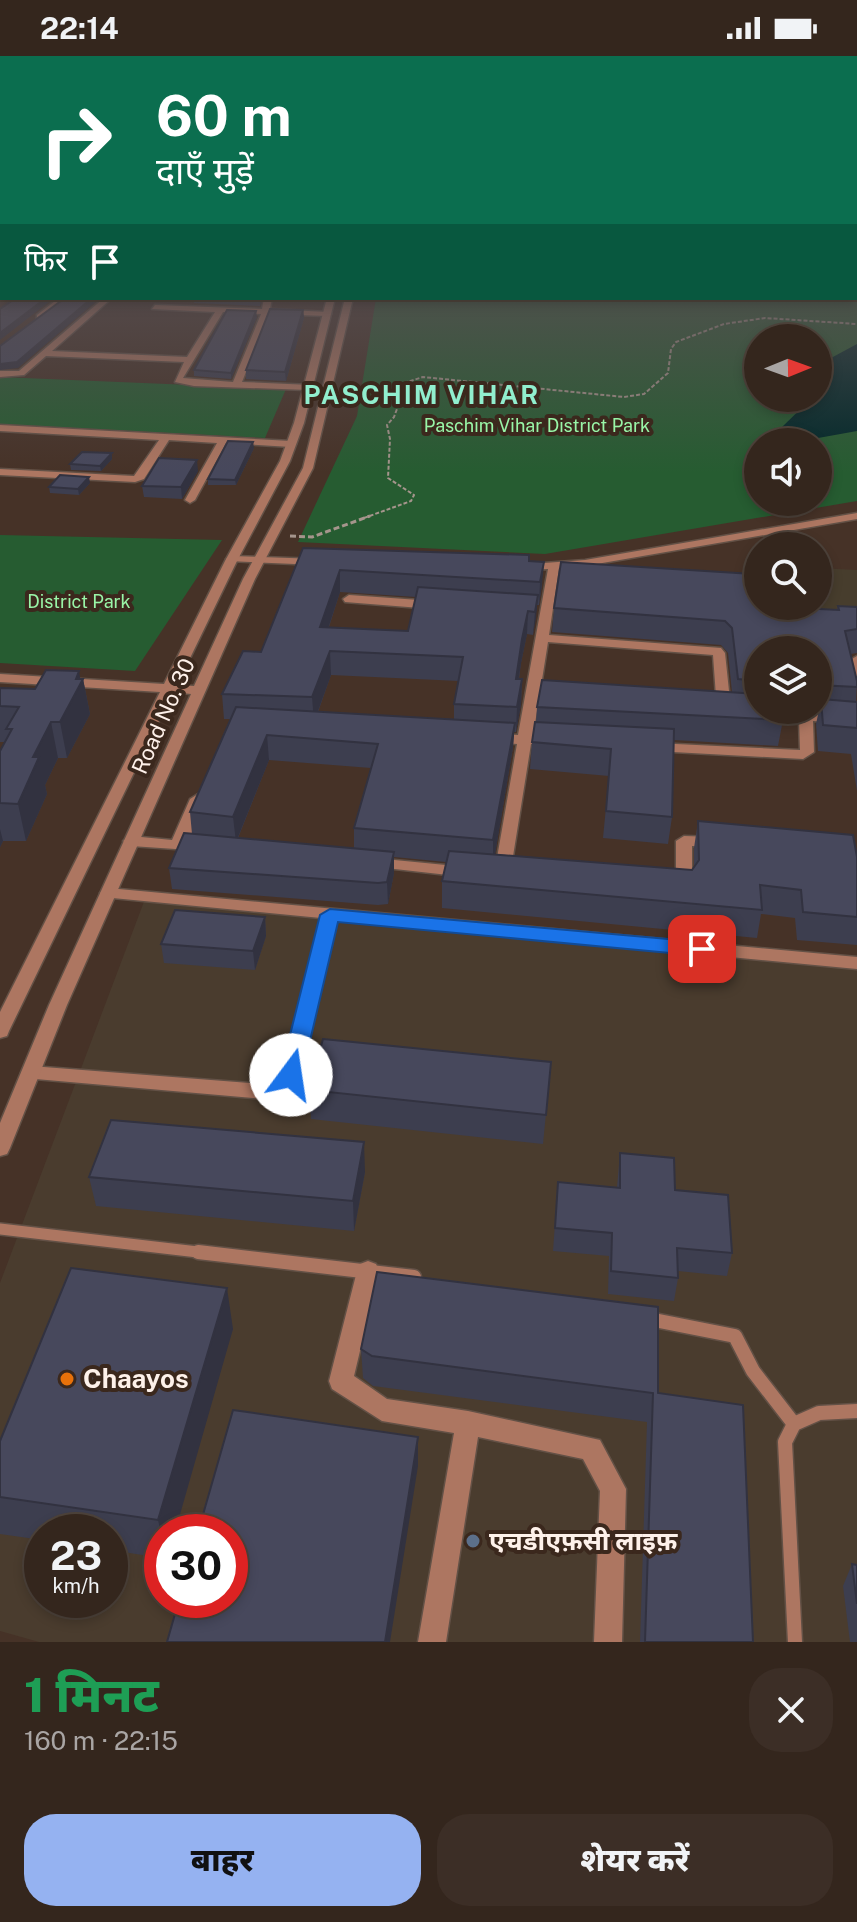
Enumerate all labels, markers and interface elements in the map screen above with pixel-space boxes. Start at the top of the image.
text: 22:14 [40,10,119,46]
text: 60 m [156,83,292,149]
icon: right [24,88,128,192]
text: दाएँ मुड़ें [156,150,254,192]
icon: arrive [83,240,127,284]
text: फिर [24,242,67,278]
north arrow [744,324,832,412]
map controls [744,324,832,724]
district label: PASCHIM VIHAR [304,379,540,410]
park label: Paschim Vihar District Park [424,415,650,436]
button: sound [744,428,832,516]
button: search [744,532,832,620]
park label: District Park [27,591,131,612]
button: layers [744,636,832,724]
street label: Road No. 30 [126,654,200,778]
pin [668,915,736,983]
icon: arrive [680,927,724,971]
position arrow [249,1033,333,1117]
place label: Chaayos [83,1363,189,1394]
marker: Chaayos [58,1370,76,1388]
speed limit sign: 30 [144,1514,248,1618]
place label: एचडीएफ़सी लाइफ़ [489,1525,678,1556]
text: 23 [50,1532,102,1579]
marker: एचडीएफ़सी लाइफ़ [464,1532,482,1550]
text: km/h [52,1574,100,1598]
text: 1 मिनट [24,1666,159,1723]
button: close [749,1668,833,1752]
text: 160 m · 22:15 [24,1725,178,1756]
button: बाहर [24,1814,421,1906]
button: शेयर करें [437,1814,833,1906]

